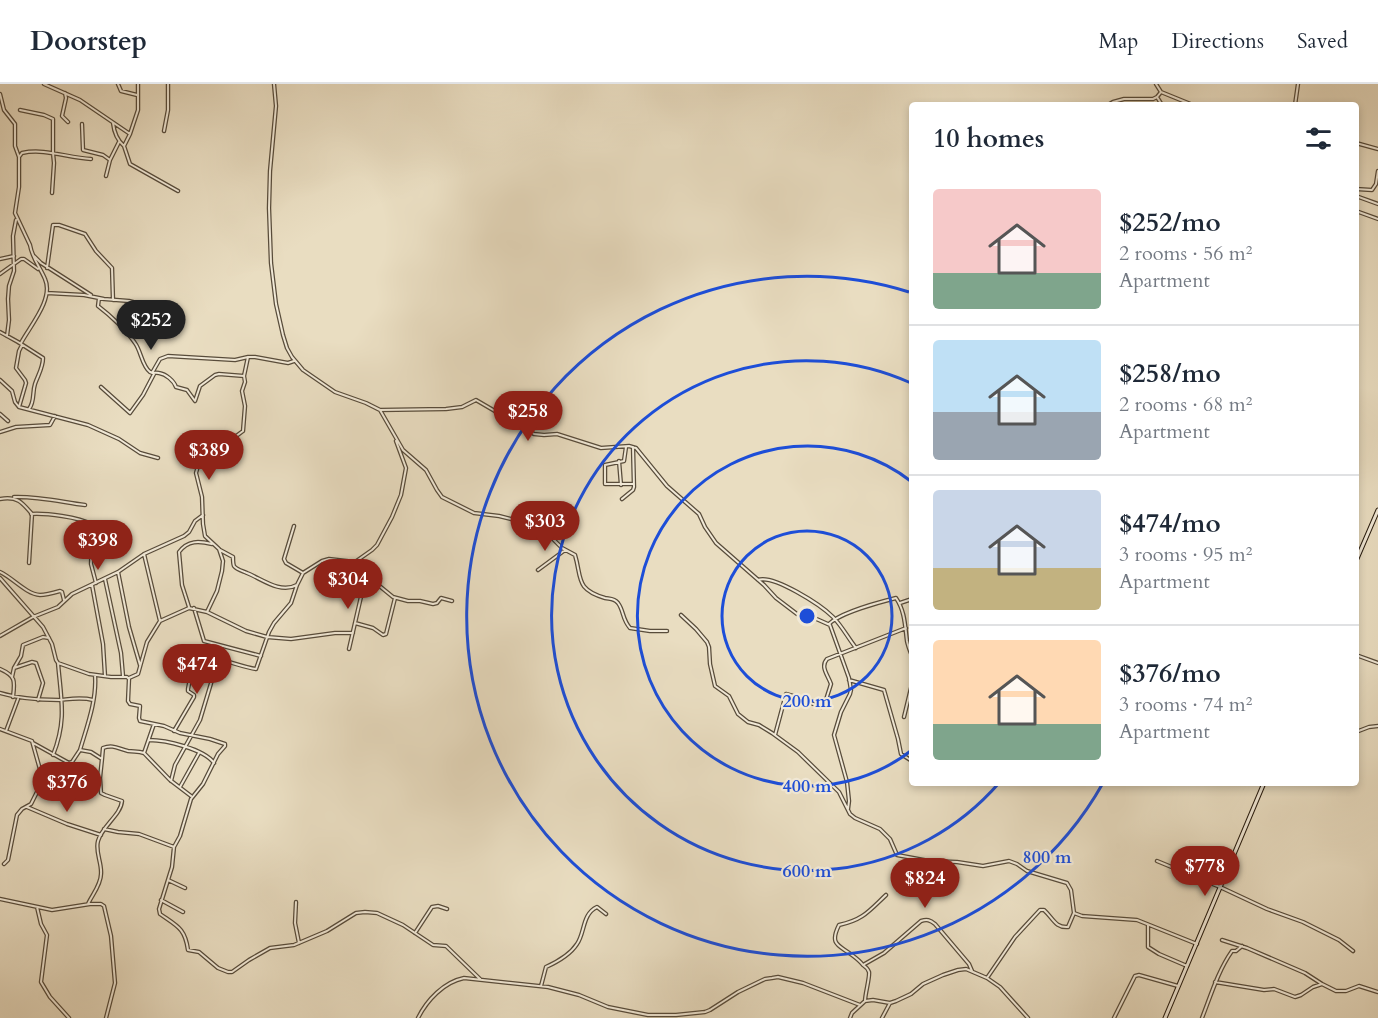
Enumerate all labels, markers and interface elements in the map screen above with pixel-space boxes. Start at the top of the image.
text: Doorstep [30,22,147,60]
text: Map [1098,27,1138,56]
text: Directions [1171,27,1264,56]
text: Saved [1297,27,1348,56]
text: 10 homes [933,121,1044,156]
icon: filters [1302,122,1335,155]
text: $252/mo [1119,205,1221,240]
icon: home [981,213,1053,285]
text: 2 rooms · 56 m² [1119,240,1252,267]
text: Apartment [1119,267,1210,294]
pin: $252 [115,300,187,351]
text: $252 [131,306,171,333]
text: $258/mo [1119,356,1221,391]
icon: home [981,364,1053,436]
pin: $258 [492,391,564,442]
text: 2 rooms · 68 m² [1119,391,1252,418]
text: $258 [508,397,548,424]
text: Apartment [1119,418,1210,445]
pin: $389 [173,430,245,481]
text: $389 [189,436,229,463]
pin: $303 [509,501,581,552]
text: $474/mo [1119,506,1221,541]
text: $303 [525,507,565,534]
icon: home [981,514,1053,586]
pin: $398 [62,520,134,571]
text: $398 [78,526,118,553]
text: 3 rooms · 95 m² [1119,541,1252,568]
pin: $304 [312,559,384,610]
text: $304 [328,565,368,592]
text: Apartment [1119,568,1210,595]
centre of rings [797,606,817,626]
pin: $474 [161,644,233,695]
text: $474 [177,650,217,677]
text: $376/mo [1119,656,1221,691]
icon: home [981,664,1053,736]
text: 200 m [782,689,832,714]
text: 3 rooms · 74 m² [1119,691,1252,718]
text: Apartment [1119,718,1210,745]
pin: $376 [31,762,103,813]
text: $376 [47,768,87,795]
text: 400 m [782,774,832,799]
text: 800 m [1022,845,1072,870]
pin: $778 [1169,846,1241,897]
text: $778 [1185,852,1225,879]
pin: $824 [889,858,961,909]
text: 600 m [782,859,832,884]
text: $824 [905,864,945,891]

